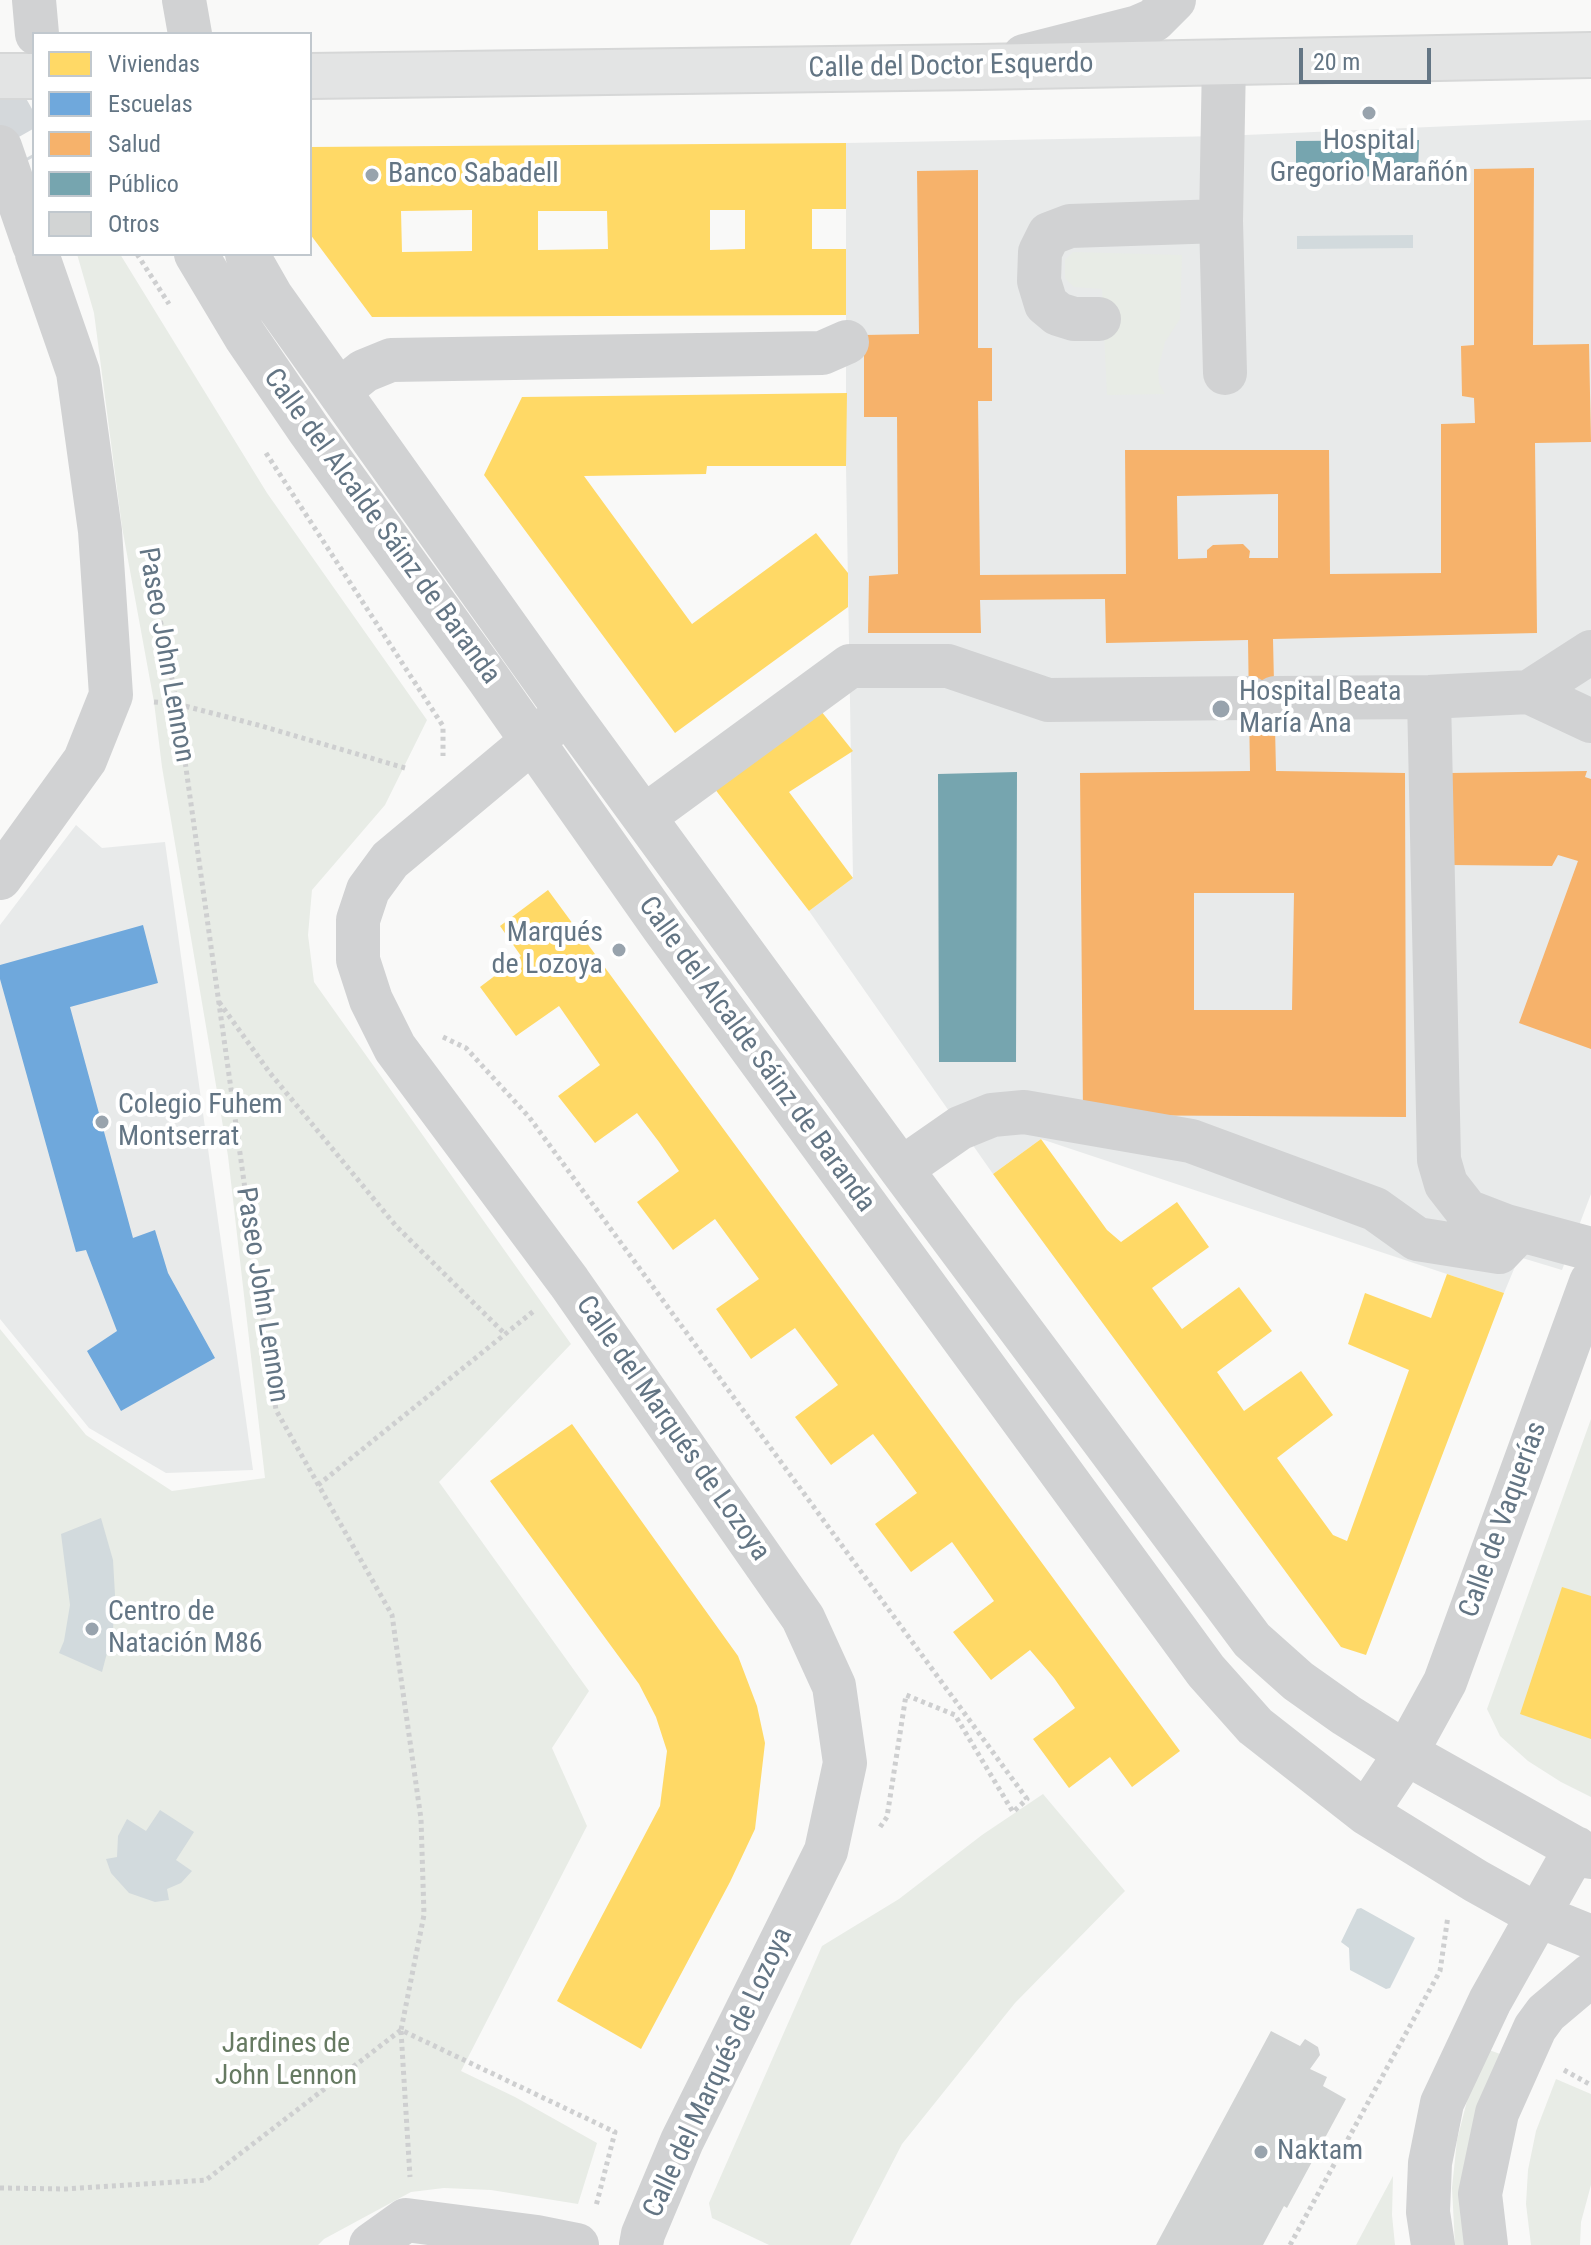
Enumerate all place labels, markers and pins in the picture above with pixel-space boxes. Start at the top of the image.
marker: Hospital Gregorio Marañón [1360,104,1378,122]
place label: Hospital Gregorio Marañón [1270,125,1468,191]
place label: Banco Sabadell [388,158,559,192]
marker: Banco Sabadell [363,166,381,184]
place label: Hospital Beata María Ana [1239,676,1401,742]
marker: Hospital Beata María Ana [1210,698,1232,720]
place label: Marqués de Lozoya [492,917,603,983]
marker: Marqués de Lozoya [610,941,628,959]
place label: Colegio Fuhem Montserrat [118,1089,283,1155]
marker: Colegio Fuhem Montserrat [93,1113,111,1131]
place label: Centro de Natación M86 [108,1596,263,1662]
marker: Centro de Natación M86 [83,1620,101,1638]
place label: Naktam [1277,2135,1363,2169]
marker: Naktam [1252,2143,1270,2161]

